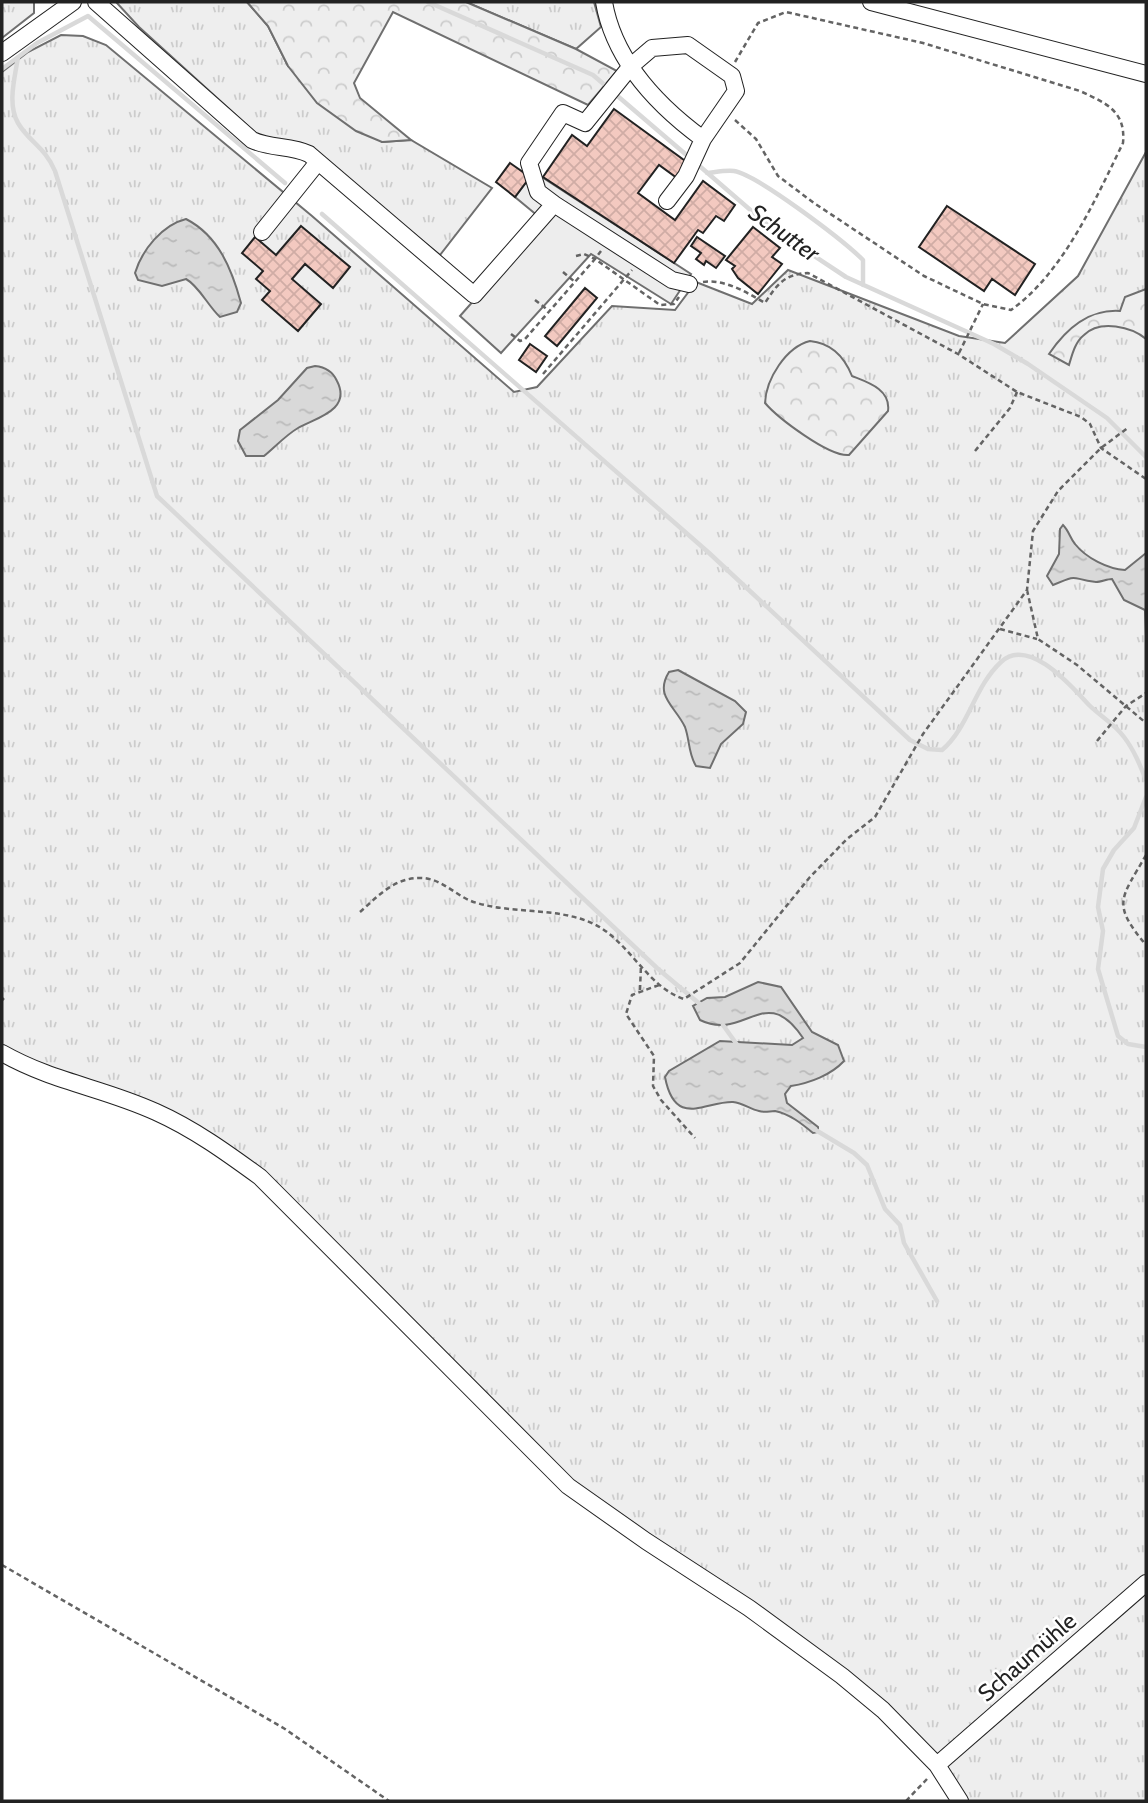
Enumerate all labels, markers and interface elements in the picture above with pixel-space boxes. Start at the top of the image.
water label: Schutter [743,197,826,269]
street label: Schaumühle [972,1607,1082,1707]

